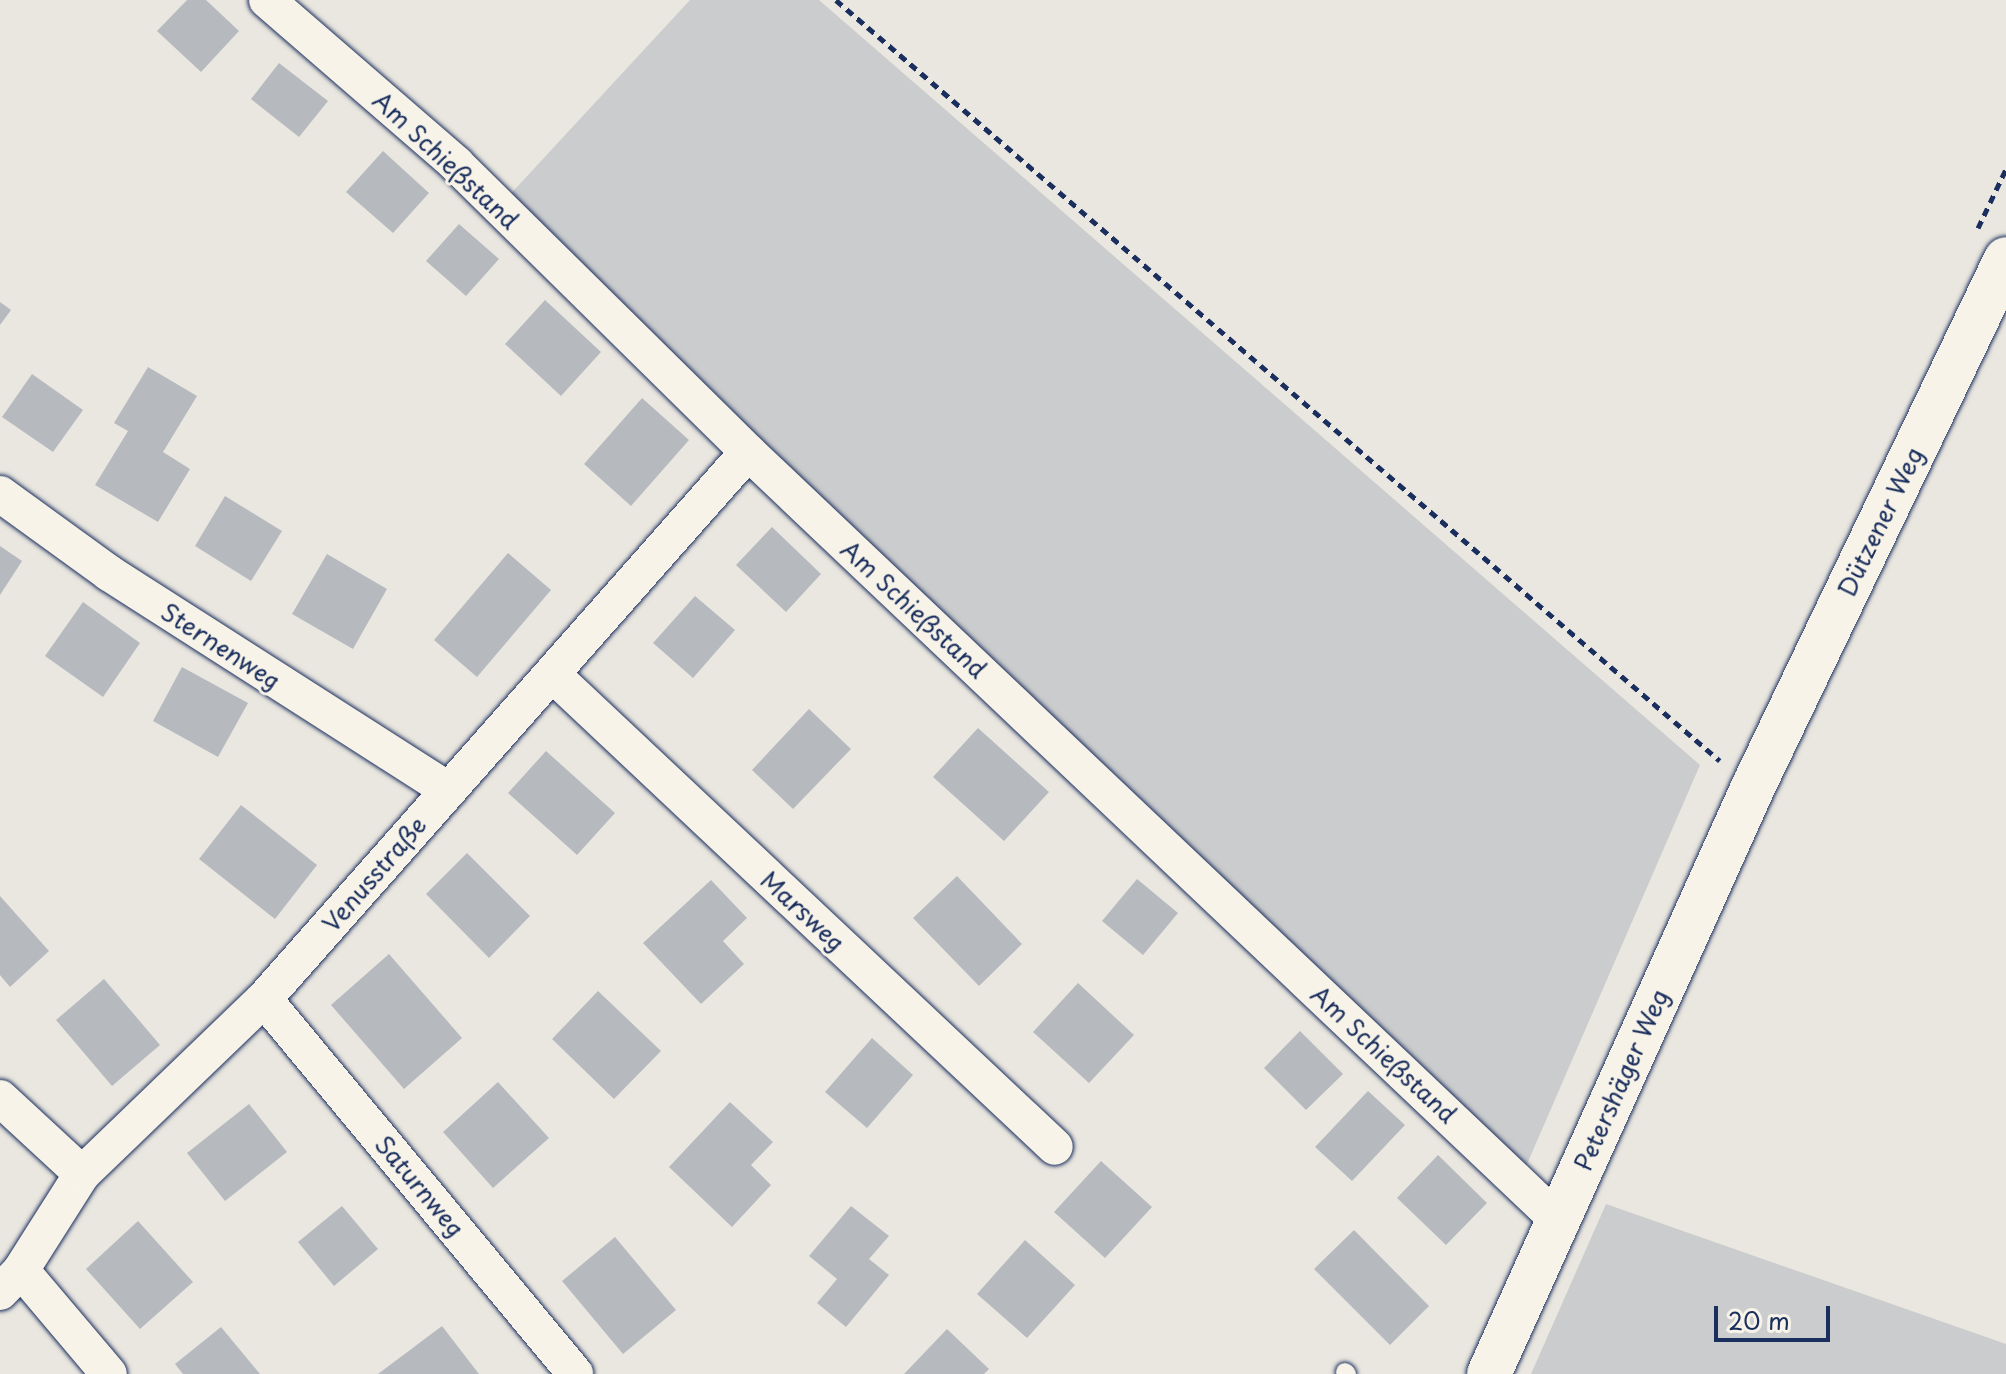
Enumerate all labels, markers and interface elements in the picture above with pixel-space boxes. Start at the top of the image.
street label: Am Schießstand [367,85,525,235]
street label: Dützener Weg [1831,442,1929,602]
street label: Am Schießstand [835,534,993,684]
street label: Sternenweg [156,597,286,695]
street label: Venusstraße [316,810,432,938]
street label: Marsweg [755,865,851,957]
street label: Am Schießstand [1305,979,1463,1129]
street label: Petershäger Weg [1568,984,1674,1176]
street label: Saturnweg [369,1130,471,1242]
scale bar [1718,1290,1834,1340]
text: 20 m [1728,1302,1790,1338]

